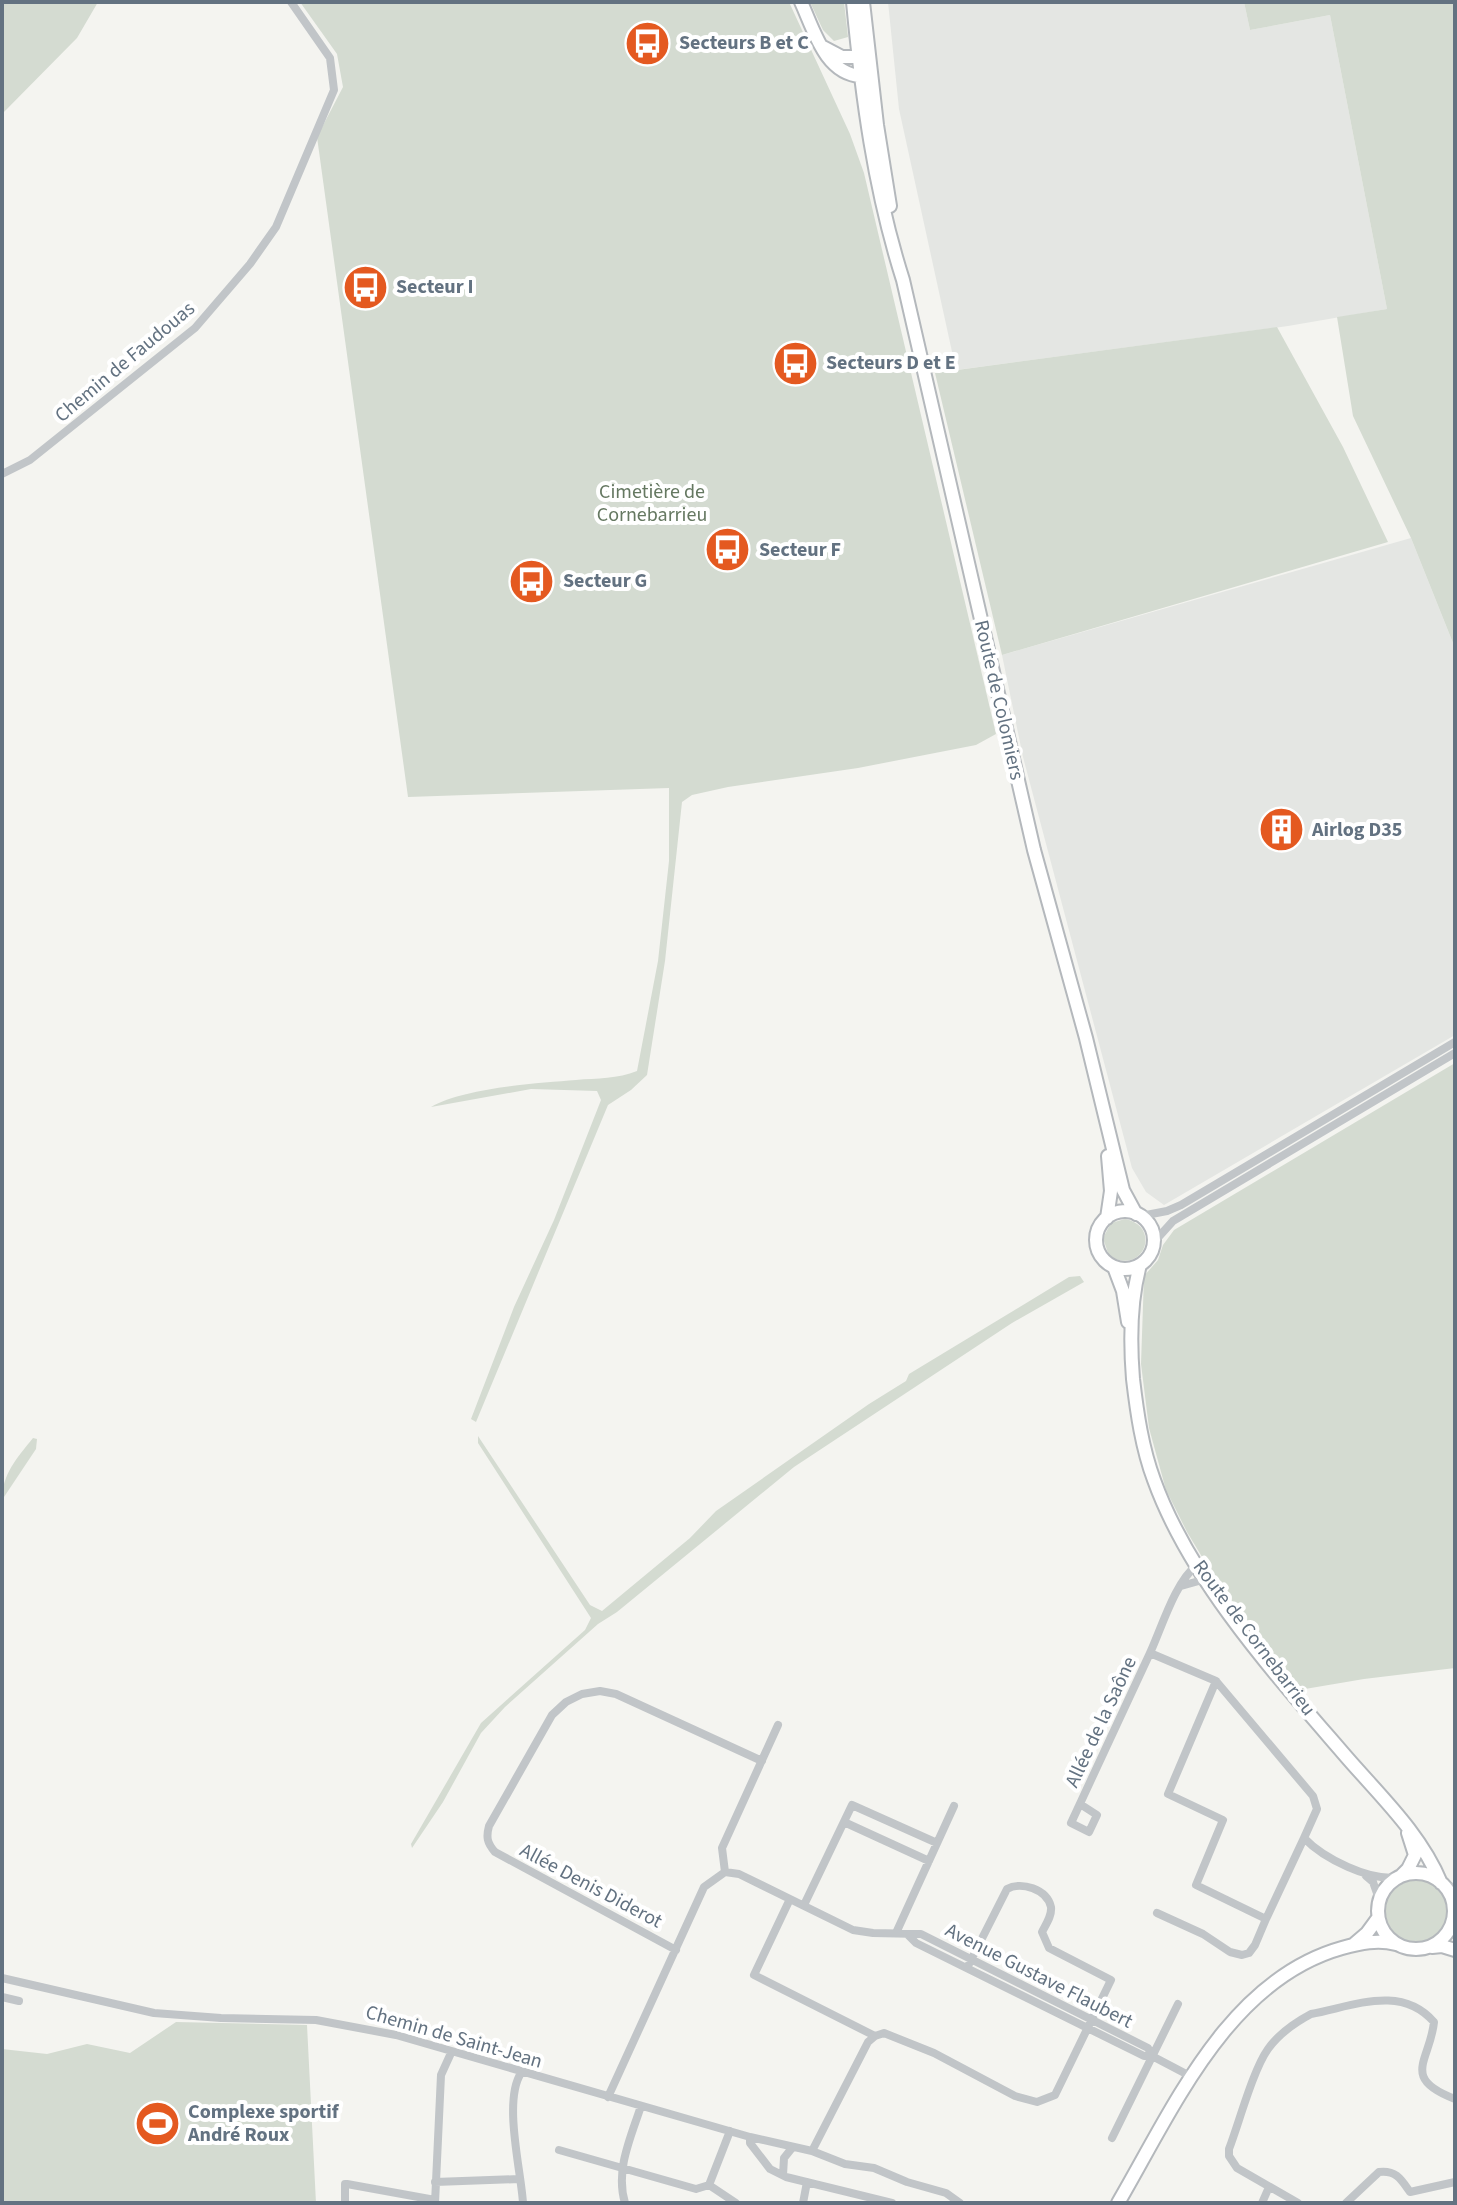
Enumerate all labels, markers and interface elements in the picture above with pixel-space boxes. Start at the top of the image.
bus stop icon: Secteurs B et C [624,19,672,67]
place label: Secteurs B et C [679,29,809,57]
bus stop icon: Secteur I [341,263,389,311]
place label: Secteur I [396,273,474,301]
street label: Chemin de Faudouas [49,295,201,429]
bus stop icon: Secteurs D et E [771,339,819,387]
place label: Secteurs D et E [826,349,956,377]
park label: Cimetière de Cornebarrieu [597,478,707,529]
bus stop icon: Secteur F [704,526,752,574]
place label: Secteur F [759,536,841,564]
bus stop icon: Secteur G [508,557,556,605]
place label: Secteur G [563,567,647,595]
street label: Route de Colomiers [967,617,1031,783]
building icon: Airlog D35 [1257,806,1305,854]
place label: Airlog D35 [1311,816,1402,844]
street label: Route de Cornebarrieu [1186,1554,1322,1722]
street label: Allée de la Saône [1058,1652,1144,1792]
street label: Allée Denis Diderot [515,1837,667,1935]
street label: Avenue Gustave Flaubert [940,1917,1138,2036]
street label: Chemin de Saint-Jean [362,1998,546,2076]
place label: Complexe sportif André Roux [187,2098,340,2149]
sports icon: Complexe sportif André Roux [133,2100,181,2148]

